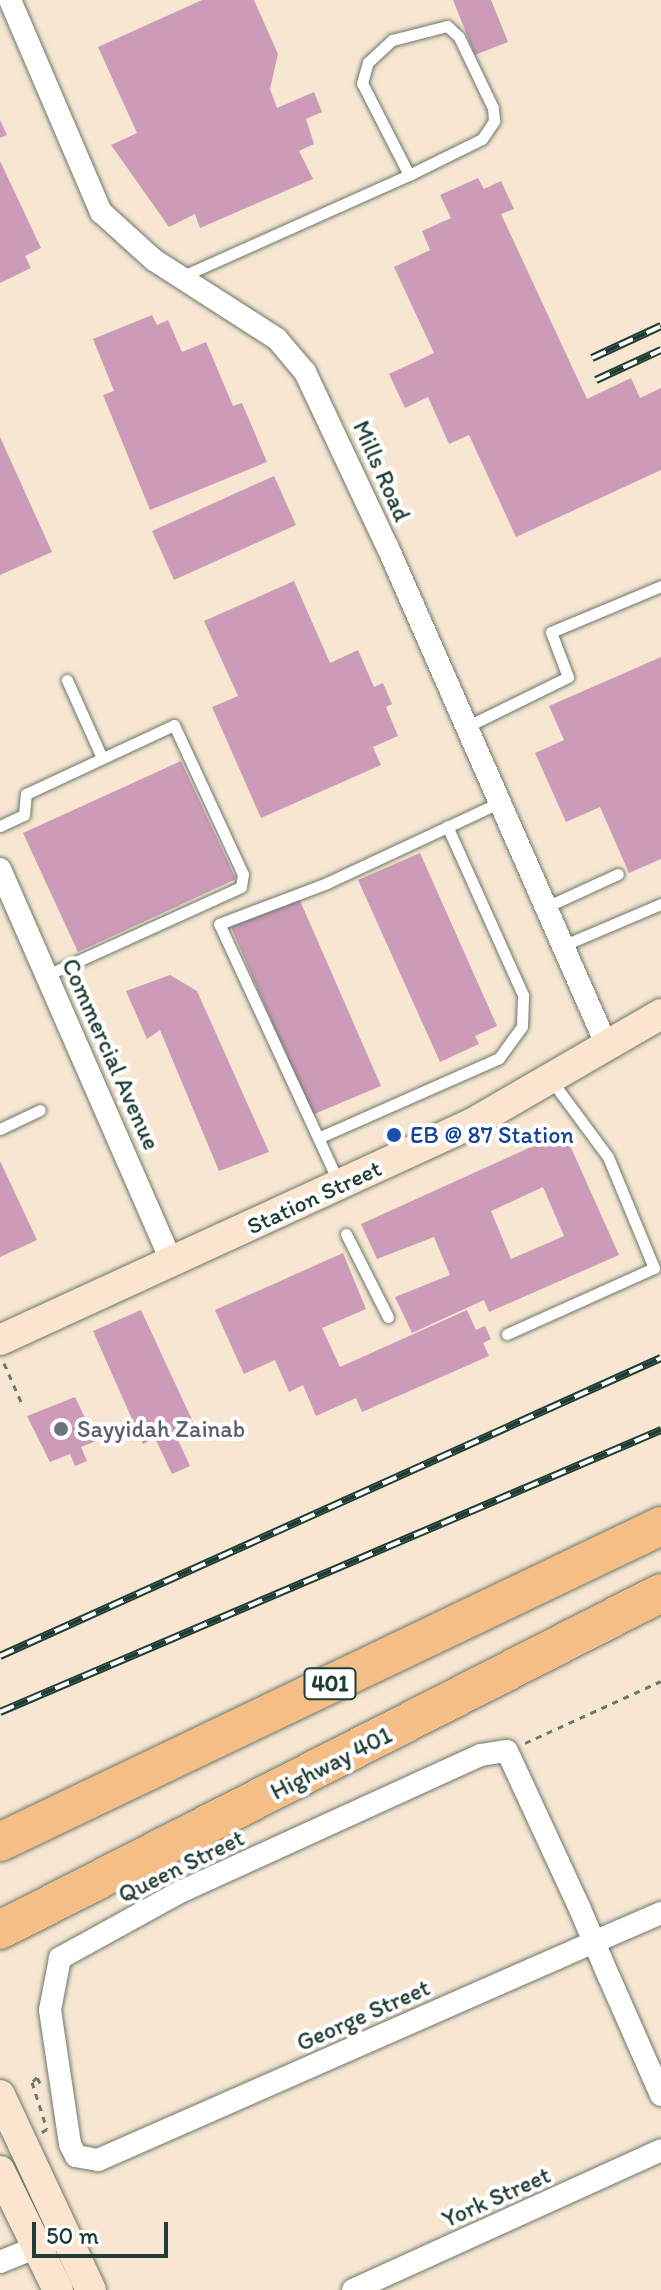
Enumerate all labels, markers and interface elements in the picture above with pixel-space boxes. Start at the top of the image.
street label: Mills Road [347,417,417,525]
street label: Commercial Avenue [56,954,166,1154]
place label: EB @ 87 Station [410,1121,574,1149]
marker: EB @ 87 Station [385,1126,403,1144]
street label: Station Street [242,1153,386,1241]
place label: Sayyidah Zainab [77,1415,246,1443]
marker: Sayyidah Zainab [52,1420,70,1438]
road number: 401 [302,1666,358,1702]
street label: Highway 401 [265,1720,397,1806]
street label: Queen Street [114,1823,248,1909]
street label: George Street [292,1973,434,2057]
street label: York Street [438,2160,554,2234]
scale bar [36,2206,172,2256]
text: 50 m [46,2221,99,2250]

